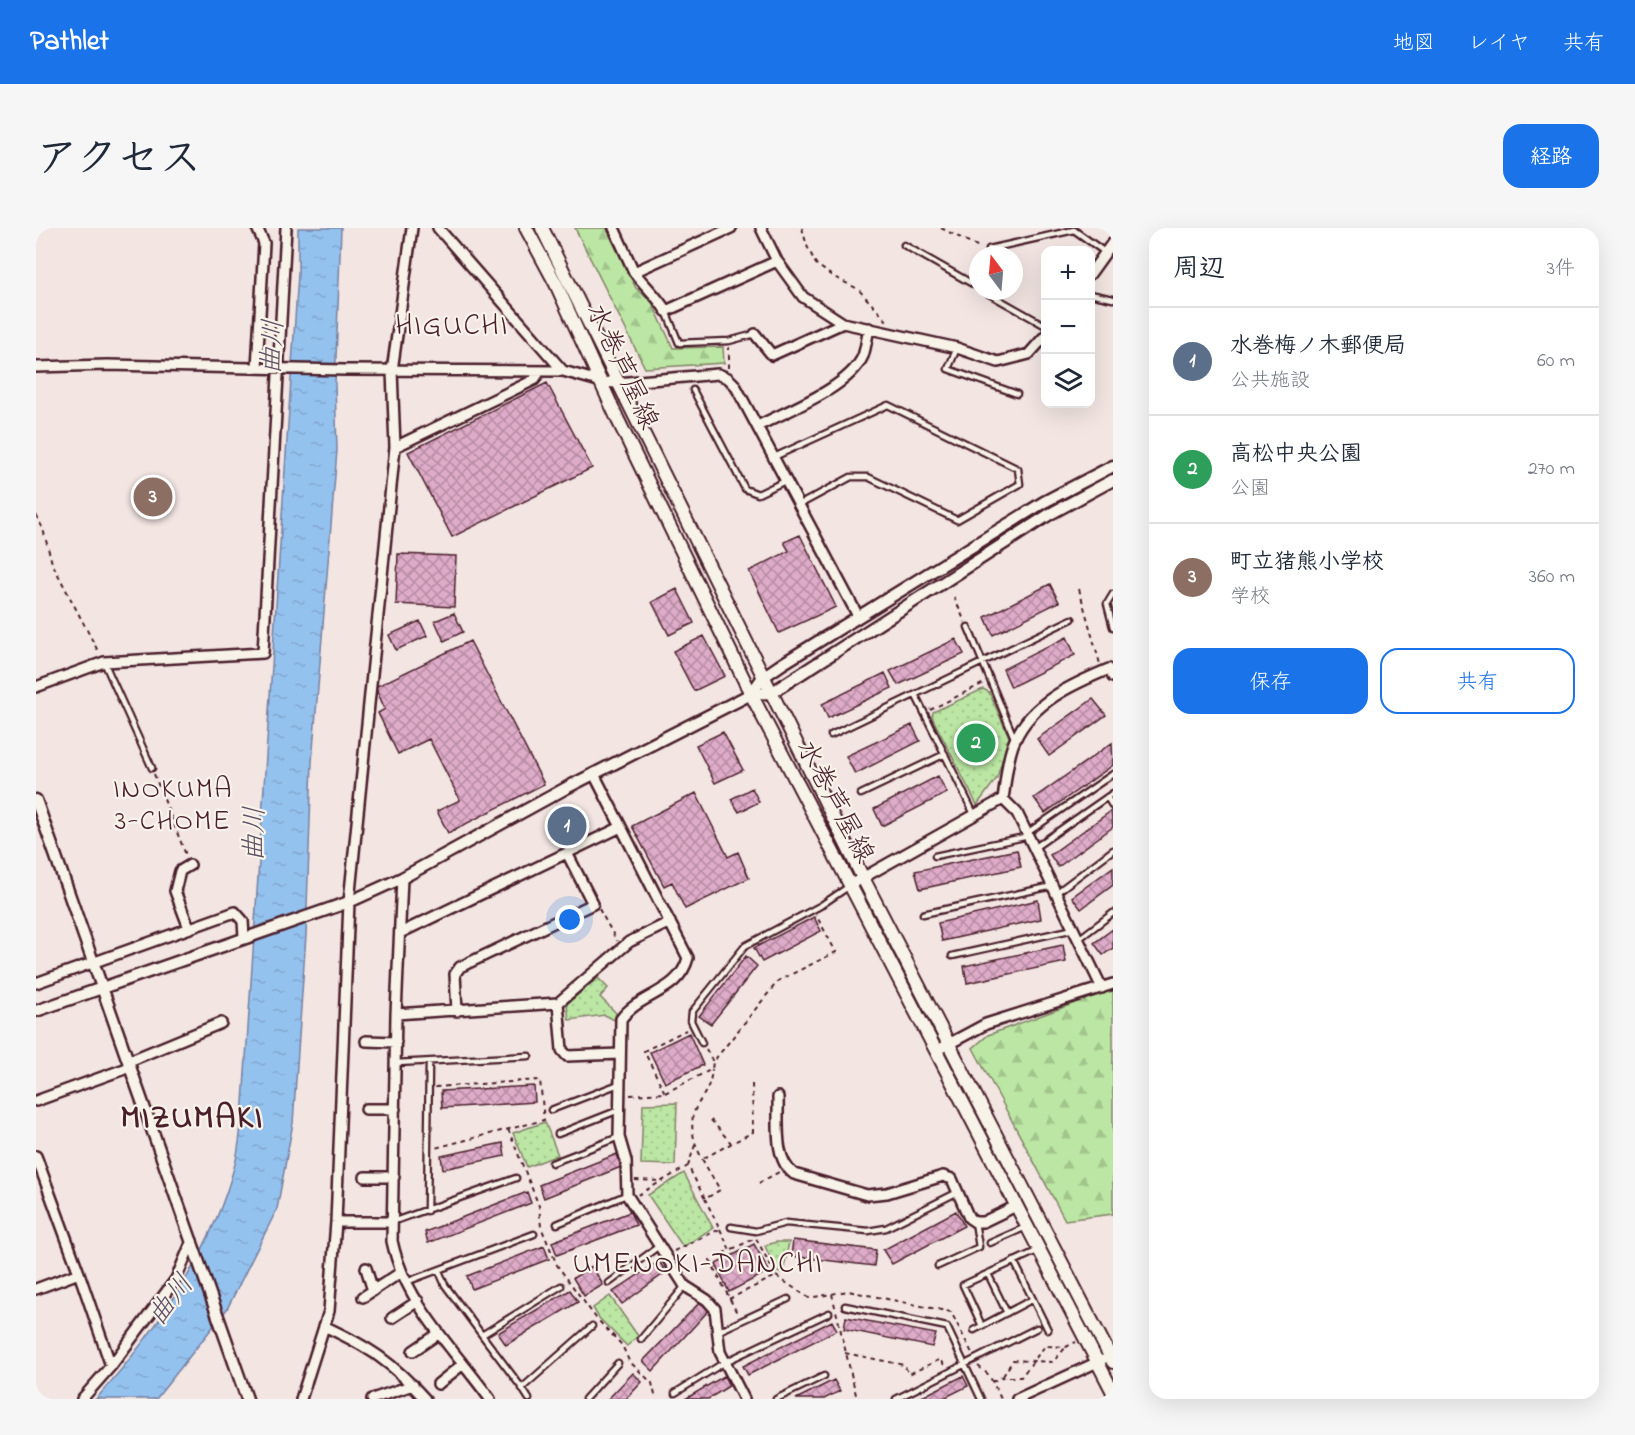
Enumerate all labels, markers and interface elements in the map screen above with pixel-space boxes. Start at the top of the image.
text: Pathlet [30,22,109,63]
text: 地図 [1393,29,1435,59]
text: レイヤ [1468,29,1530,59]
text: 共有 [1563,29,1605,59]
button: 経路 [1503,124,1599,188]
text: アクセス [36,130,201,191]
north arrow [969,246,1023,300]
map controls [1041,246,1095,408]
button: + [1041,246,1095,300]
text: 周辺 [1173,251,1225,289]
text: 3件 [1547,255,1575,284]
street label: 水巻芦屋線 [575,298,667,436]
button: − [1041,300,1095,354]
district label: HIGUCHI [395,305,509,349]
water label: 曲川 [252,318,296,376]
text: 水巻梅ノ木郵便局 [1230,331,1406,363]
text: 1 [1189,347,1196,376]
text: 60 m [1537,347,1575,376]
button: layers [1041,354,1095,408]
text: 公共施設 [1230,367,1310,396]
text: 高松中央公園 [1230,439,1362,471]
text: 2 [1188,455,1197,484]
text: 270 m [1528,455,1575,484]
pin: 3 [134,474,172,520]
text: 公園 [1230,475,1270,504]
text: 町立猪熊小学校 [1230,547,1384,579]
text: 3 [1188,563,1197,592]
text: 360 m [1529,563,1575,592]
text: 学校 [1230,583,1270,612]
button: 保存 [1173,648,1368,714]
button: 共有 [1380,648,1575,714]
pin: 2 [956,720,996,766]
street label: 水巻芦屋線 [785,733,883,871]
district label: INOKUMA 3-CHOME [113,770,233,843]
pin: 1 [548,804,586,848]
water label: 曲川 [235,806,277,862]
your location [555,905,584,934]
district label: MIZUMAKI [120,1095,264,1143]
district label: UMENOKI-DANCHI [573,1243,823,1287]
water label: 曲川 [139,1266,205,1336]

